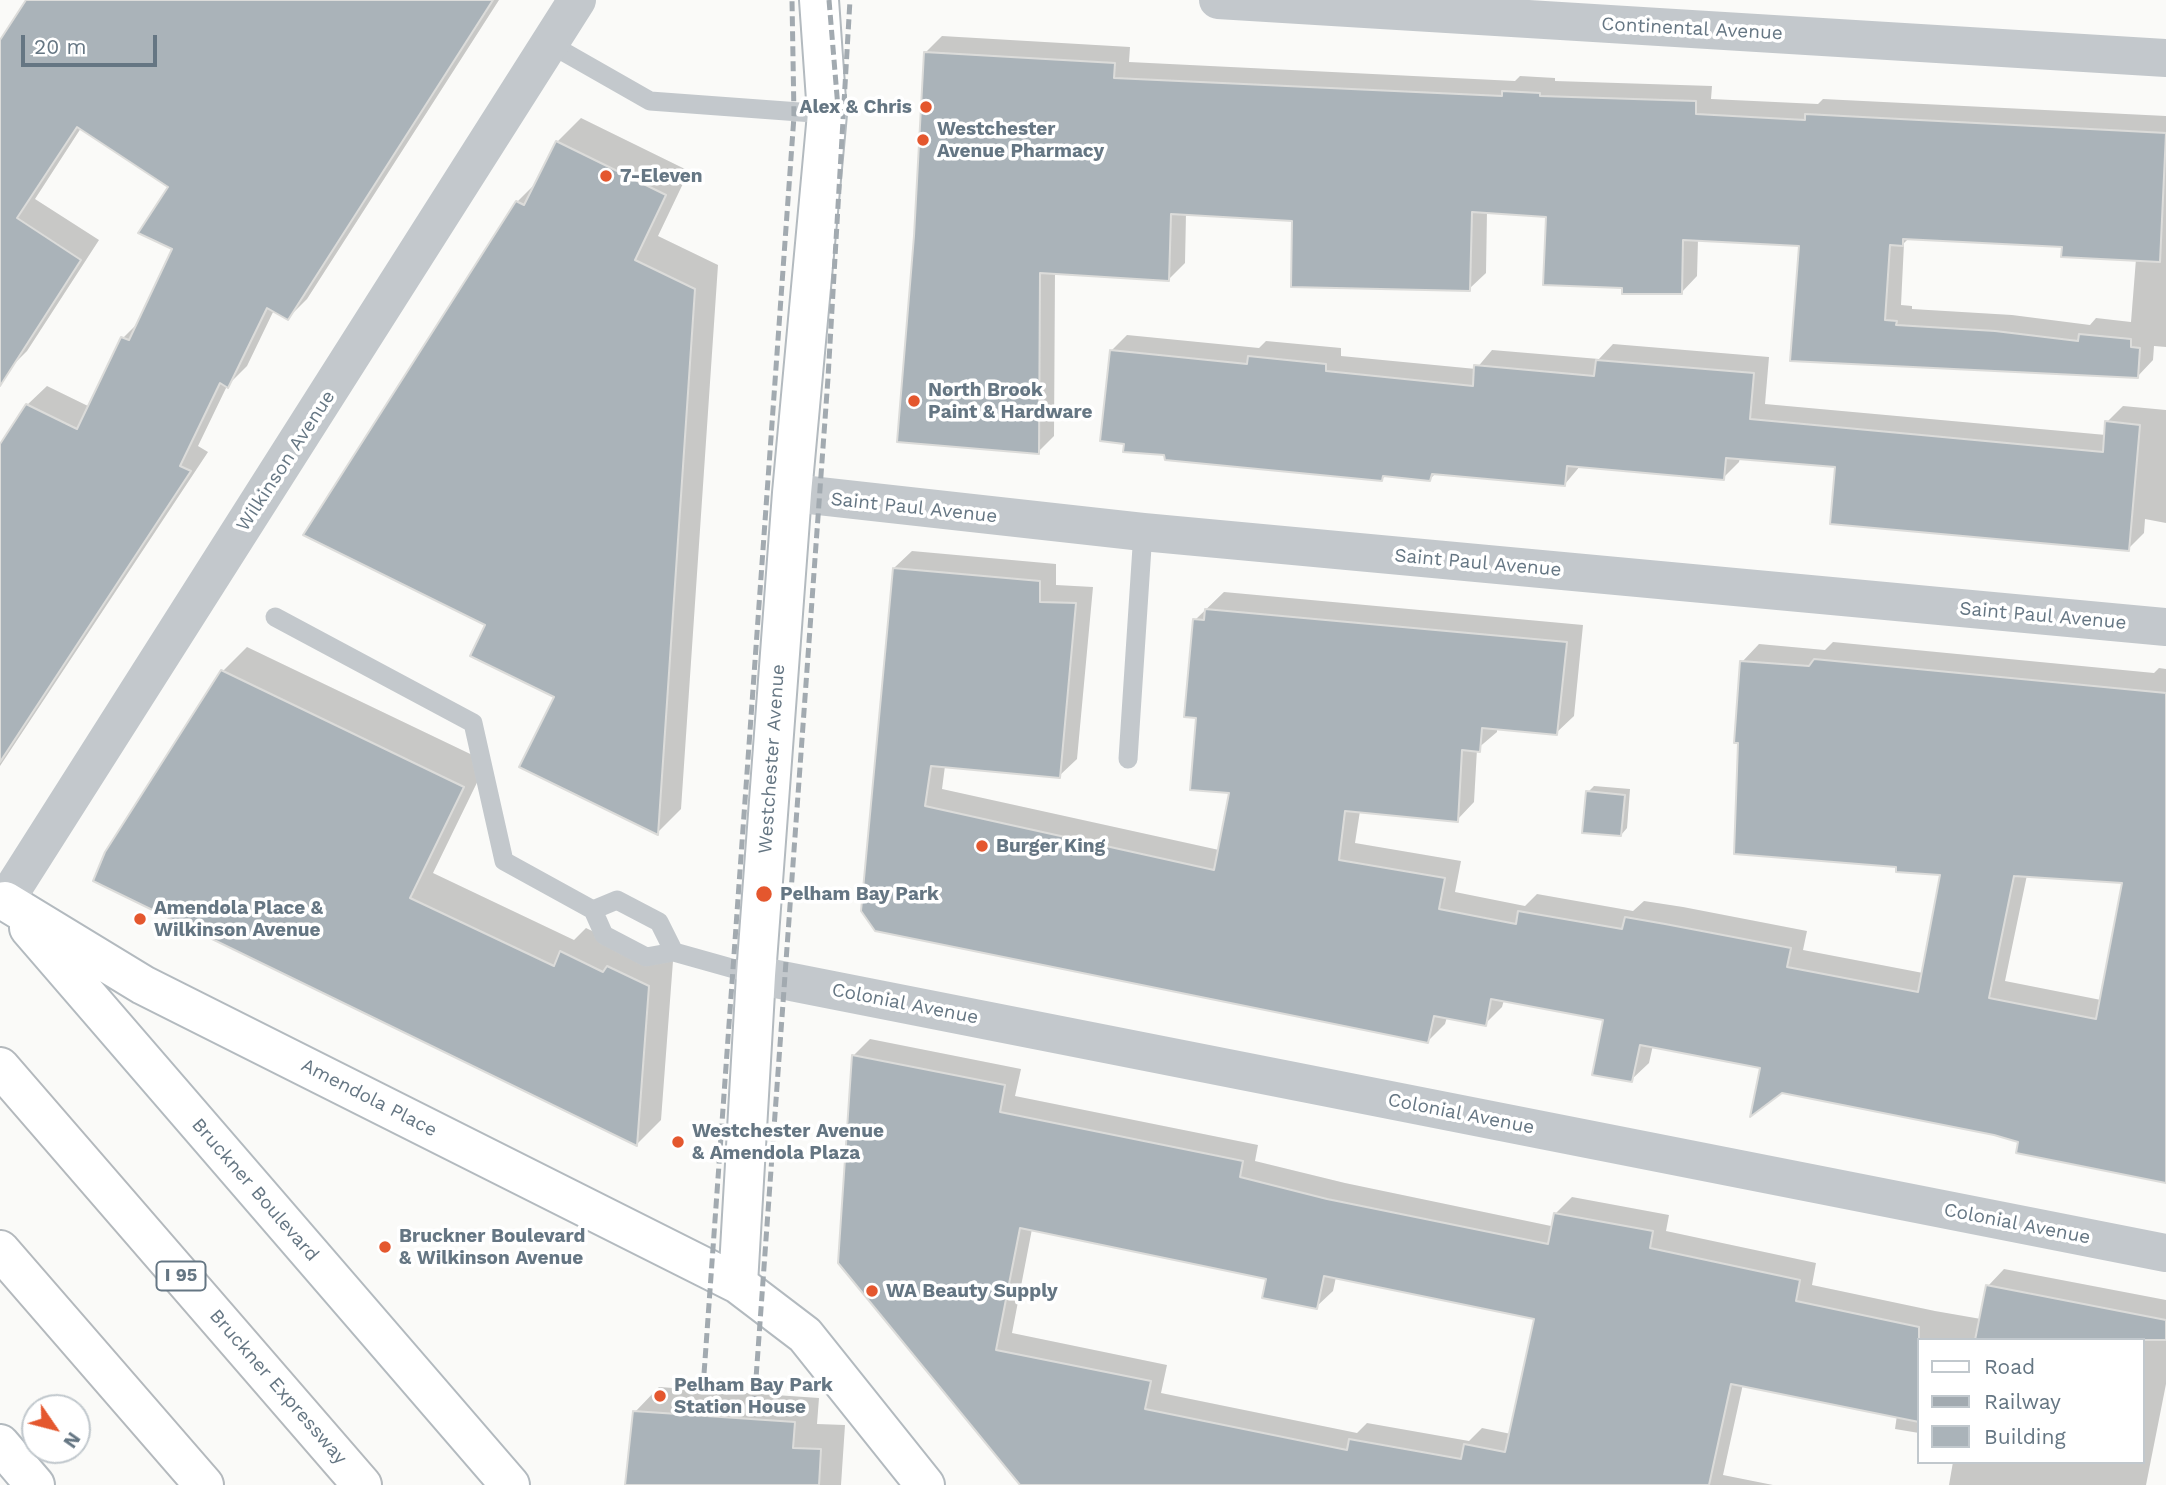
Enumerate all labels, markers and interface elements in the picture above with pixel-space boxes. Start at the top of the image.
street label: Continental Avenue [1601,13,1783,45]
scale bar [24,21,161,65]
text: 20 m [34,34,86,59]
place label: Alex & Chris [800,96,912,118]
marker: Alex & Chris [918,99,934,115]
place label: Westchester Avenue Pharmacy [937,118,1104,162]
marker: Westchester Avenue Pharmacy [915,132,931,148]
place label: 7-Eleven [620,165,703,187]
marker: 7-Eleven [598,168,614,184]
place label: North Brook Paint & Hardware [928,379,1092,423]
street label: Wilkinson Avenue [232,386,340,536]
marker: North Brook Paint & Hardware [906,393,922,409]
street label: Saint Paul Avenue [830,488,998,528]
street label: Saint Paul Avenue [1394,544,1562,582]
street label: Saint Paul Avenue [1959,597,2127,635]
street label: Westchester Avenue [754,663,790,855]
place label: Burger King [996,835,1105,857]
marker: Burger King [974,838,990,854]
place label: Pelham Bay Park [780,883,939,905]
marker: Pelham Bay Park [754,884,774,904]
place label: Amendola Place & Wilkinson Avenue [154,897,323,941]
marker: Amendola Place & Wilkinson Avenue [132,911,148,927]
street label: Colonial Avenue [830,979,980,1029]
street label: Amendola Place [297,1054,441,1142]
street label: Colonial Avenue [1386,1089,1536,1139]
street label: Bruckner Boulevard [187,1114,323,1266]
place label: Westchester Avenue & Amendola Plaza [692,1120,884,1164]
marker: Westchester Avenue & Amendola Plaza [670,1134,686,1150]
street label: Colonial Avenue [1942,1199,2092,1249]
place label: Bruckner Boulevard & Wilkinson Avenue [399,1225,585,1269]
marker: Bruckner Boulevard & Wilkinson Avenue [377,1239,393,1255]
road number: I 95 [156,1261,206,1290]
place label: WA Beauty Supply [886,1280,1058,1302]
marker: WA Beauty Supply [864,1283,880,1299]
street label: Bruckner Expressway [204,1305,352,1469]
legend [1918,1338,2145,1464]
text: Road [1984,1354,2035,1379]
place label: Pelham Bay Park Station House [674,1374,833,1418]
marker: Pelham Bay Park Station House [652,1388,668,1404]
text: Railway [1984,1389,2061,1414]
north arrow [21,1394,91,1464]
text: Building [1984,1424,2066,1449]
text: N [59,1428,85,1453]

